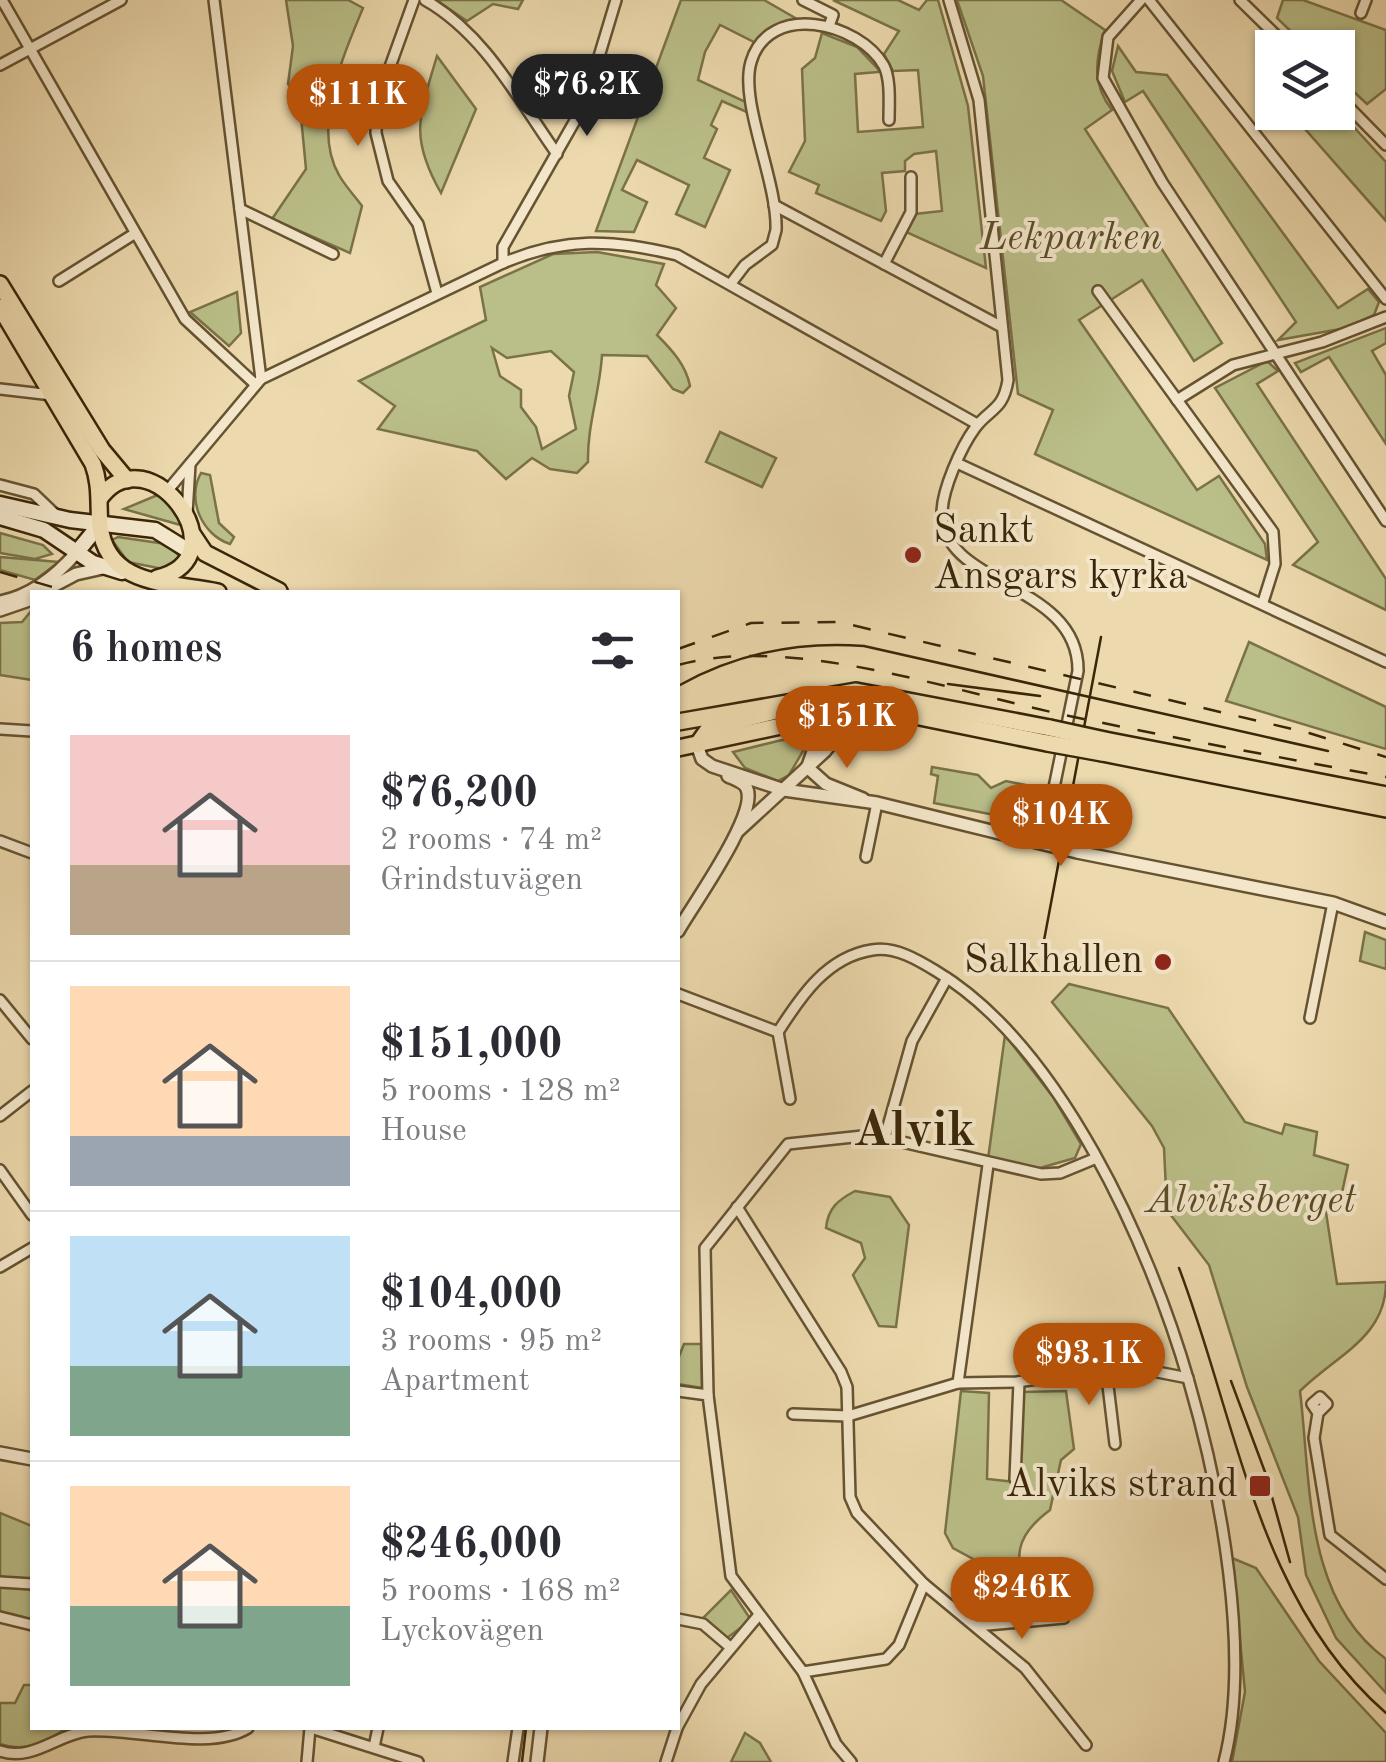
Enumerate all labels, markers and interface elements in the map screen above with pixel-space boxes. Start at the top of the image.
map controls [1255,30,1355,130]
button: layers [1255,30,1355,130]
pin: $76.2K [506,54,668,139]
pin: $111K [288,64,428,149]
text: $76.2K [533,70,641,102]
text: $111K [309,80,407,112]
park label: Lekparken [979,219,1162,259]
place label: Sankt Ansgars kyrka [933,512,1188,598]
marker: Sankt Ansgars kyrka [902,544,924,566]
icon: filters [585,623,640,678]
text: 6 homes [70,629,222,671]
pin: $151K [777,686,917,771]
text: $151K [798,702,896,734]
text: $76,200 [380,774,538,816]
icon: home [150,775,270,895]
pin: $104K [991,784,1131,869]
text: $104K [1012,800,1110,832]
text: 2 rooms · 74 m² [380,825,602,857]
text: Grindstuvägen [380,865,583,897]
place label: Salkhallen [964,942,1143,982]
marker: Salkhallen [1152,951,1174,973]
text: $151,000 [380,1025,562,1067]
icon: home [150,1026,270,1146]
text: 5 rooms · 128 m² [380,1076,621,1108]
district label: Alvik [853,1107,975,1157]
text: House [380,1116,467,1148]
park label: Alviksberget [1144,1182,1356,1222]
text: $104,000 [380,1275,562,1317]
icon: home [150,1276,270,1396]
pin: $93.1K [1008,1323,1170,1408]
text: 3 rooms · 95 m² [380,1326,602,1358]
text: $93.1K [1035,1339,1143,1371]
text: Apartment [380,1366,530,1398]
place label: Alviks strand [1005,1466,1238,1506]
marker: Alviks strand [1247,1473,1273,1499]
text: $246,000 [380,1525,562,1567]
icon: home [150,1526,270,1646]
pin: $246K [952,1557,1092,1642]
text: $246K [973,1573,1071,1605]
text: 5 rooms · 168 m² [380,1576,621,1608]
text: Lyckovägen [380,1616,544,1648]

